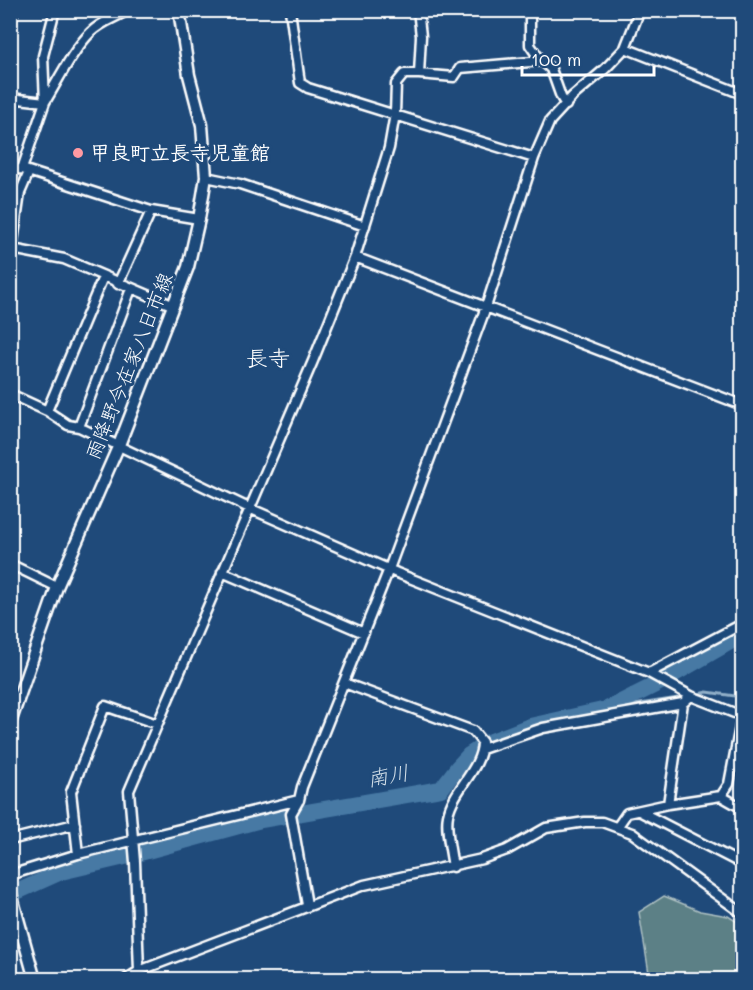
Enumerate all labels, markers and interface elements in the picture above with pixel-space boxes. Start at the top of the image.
scale bar [522,39,654,77]
text: 100 m [531,47,581,71]
place label: 甲良町立長寺児童館 [90,139,270,165]
marker: 甲良町立長寺児童館 [71,146,85,160]
street label: 雨降野今在家八日市線 [79,268,178,463]
district label: 長寺 [246,343,290,372]
water label: 南川 [365,758,411,791]

